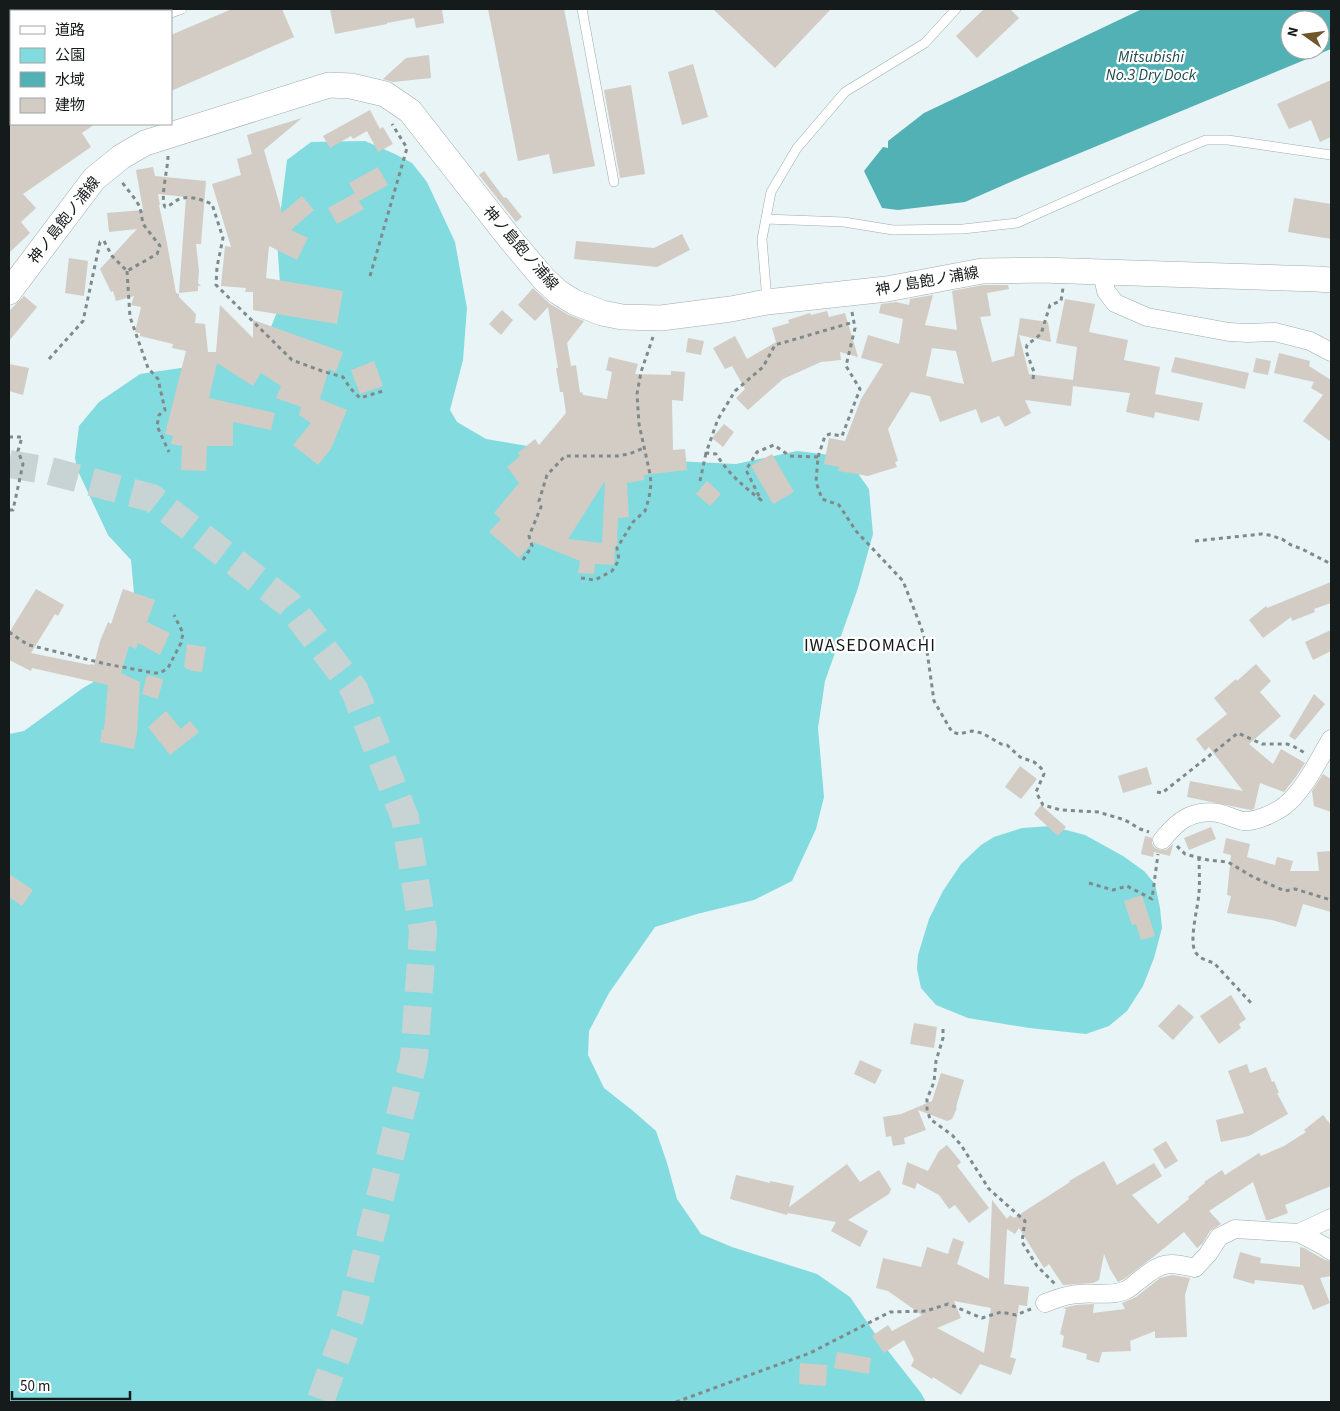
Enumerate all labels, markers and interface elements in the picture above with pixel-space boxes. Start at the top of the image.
legend [10,10,172,125]
north arrow [1280,10,1330,60]
text: 道路 [55,20,85,41]
text: N [1283,25,1304,39]
text: 公園 [55,45,85,66]
water label: Mitsubishi No.3 Dry Dock [1106,46,1197,86]
text: 水域 [55,70,85,91]
text: 建物 [55,95,85,116]
street label: 神ノ島飽ノ浦線 [24,172,105,268]
street label: 神ノ島飽ノ浦線 [478,202,563,295]
street label: 神ノ島飽ノ浦線 [874,262,981,301]
district label: IWASEDOMACHI [804,633,936,658]
scale bar [12,1368,130,1400]
text: 50 m [20,1376,50,1397]

